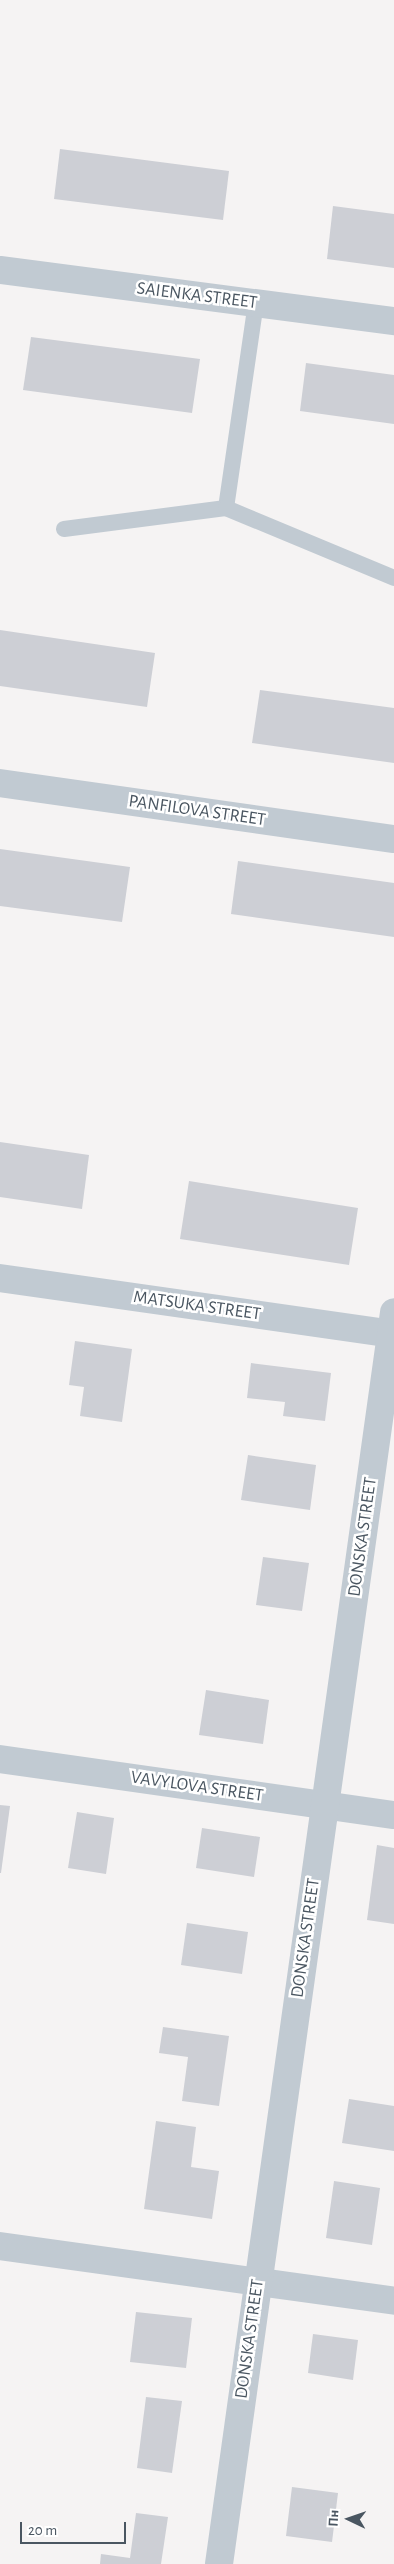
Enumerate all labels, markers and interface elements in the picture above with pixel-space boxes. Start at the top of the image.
street label: SAIENKA STREET [136,278,258,314]
street label: PANFILOVA STREET [127,791,267,831]
street label: MATSUKA STREET [132,1286,262,1326]
street label: DONSKA STREET [344,1476,382,1598]
street label: VAVYLOVA STREET [129,1767,265,1807]
street label: DONSKA STREET [287,1877,325,1999]
street label: DONSKA STREET [231,2278,269,2400]
north arrow [324,2494,374,2544]
text: Пн [327,2509,341,2527]
scale bar [22,2512,129,2544]
text: 20 m [28,2523,57,2538]

